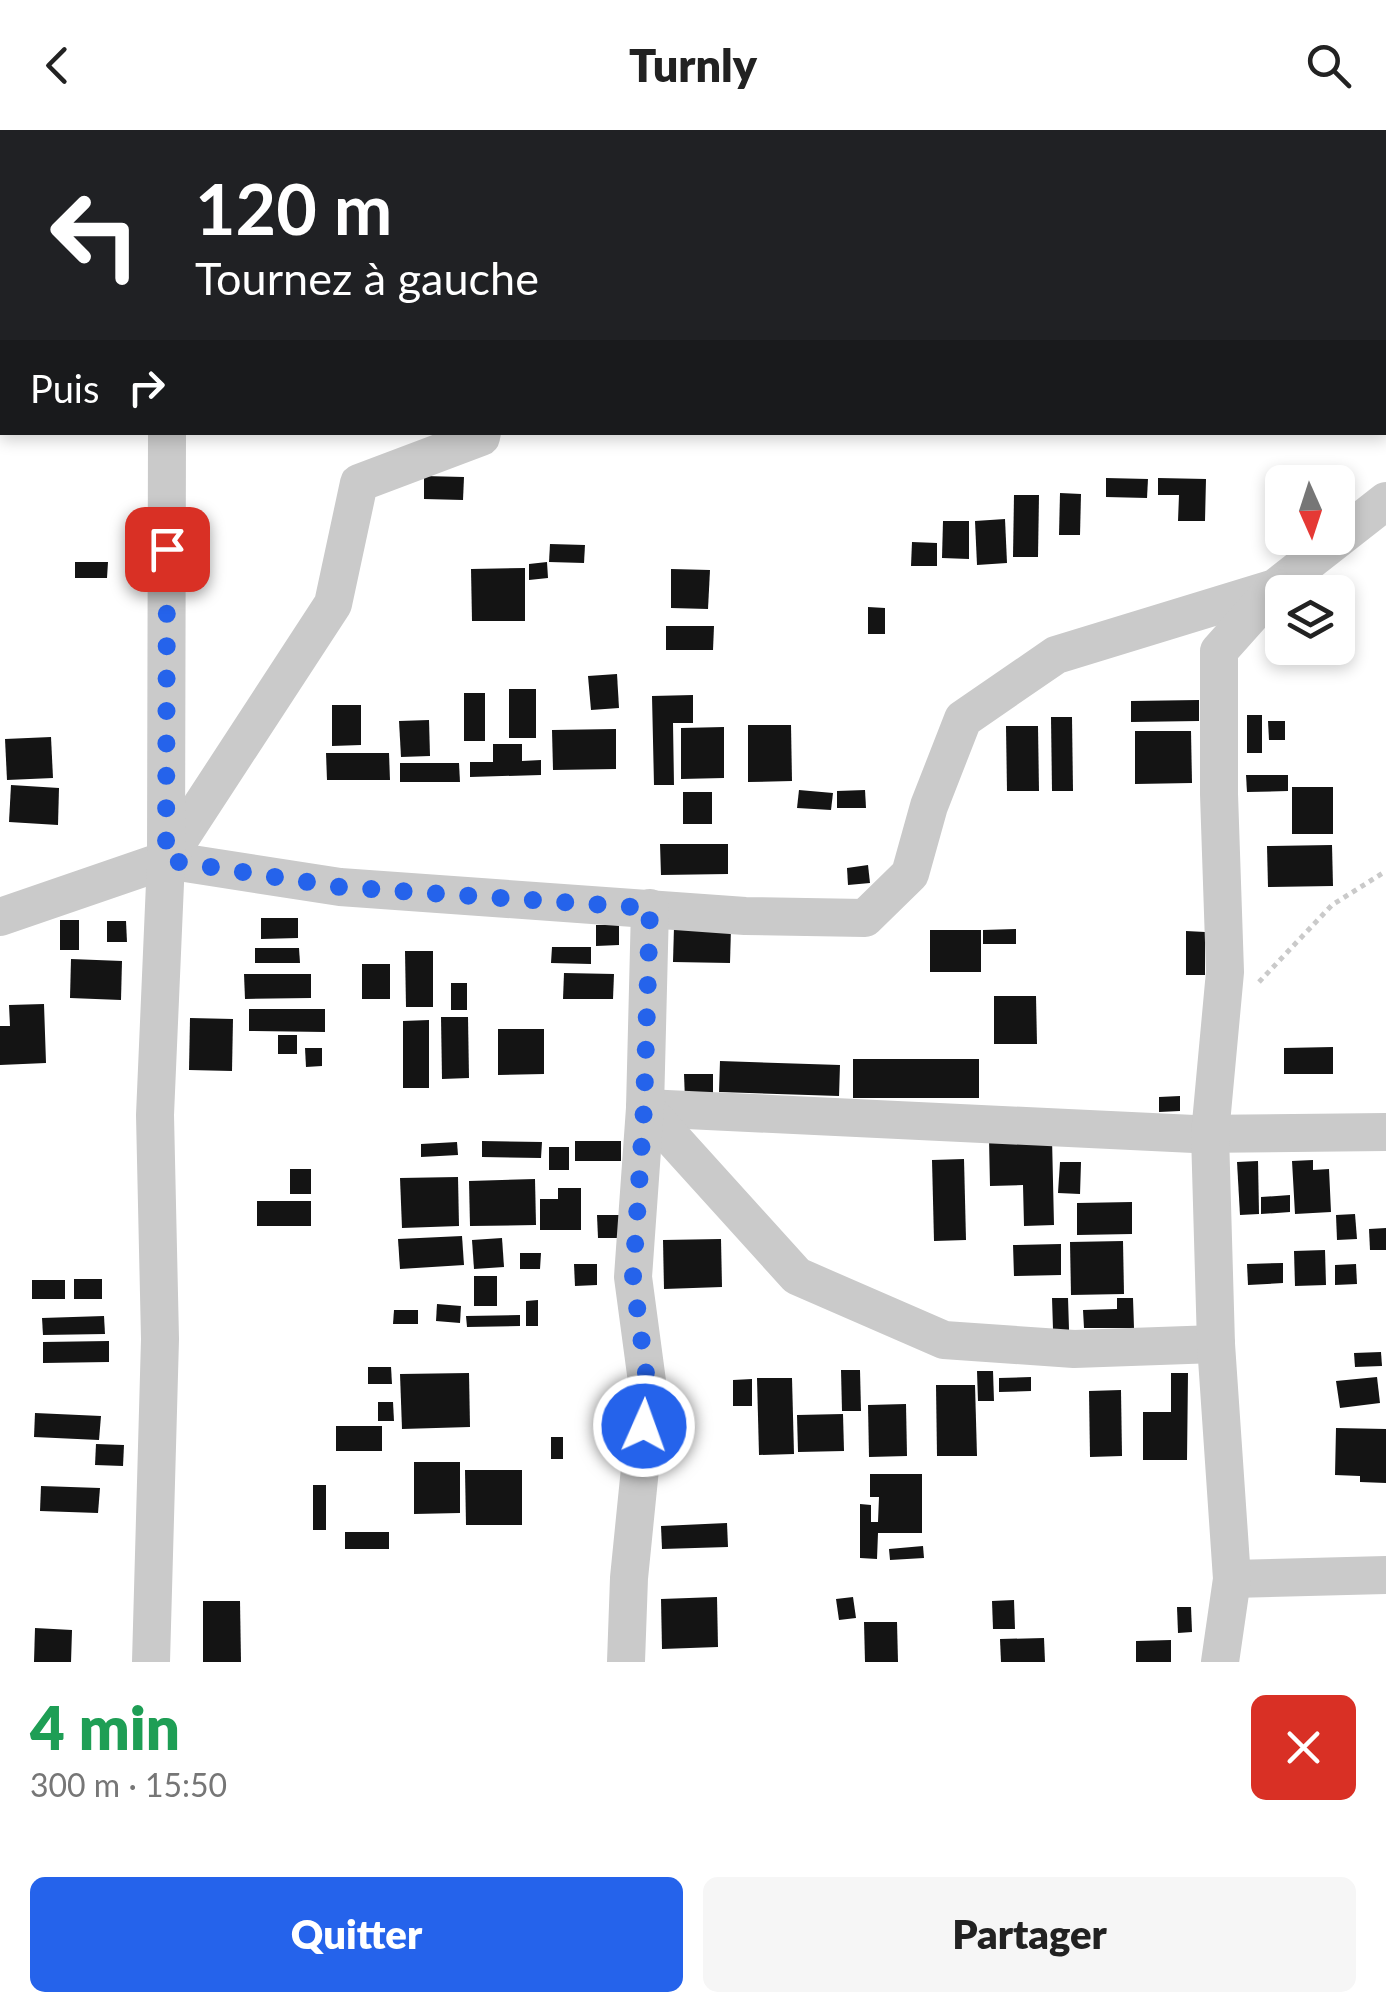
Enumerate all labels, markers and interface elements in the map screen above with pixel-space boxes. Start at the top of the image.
icon: back [30,38,85,93]
text: Turnly [629,38,757,92]
icon: search [1301,38,1356,93]
text: 120 m [195,166,392,250]
icon: left [30,170,160,300]
text: Tournez à gauche [195,251,539,305]
icon: right [119,360,174,415]
text: Puis [30,365,99,411]
north arrow [1265,465,1355,555]
map controls [1265,465,1355,665]
pin [125,507,210,592]
icon: arrive [140,522,195,577]
button: layers [1265,575,1355,665]
position arrow [592,1374,696,1478]
text: 4 min [30,1691,180,1763]
button: close [1251,1695,1356,1800]
text: 300 m · 15:50 [30,1765,227,1804]
button: Quitter [30,1877,683,1992]
button: Partager [703,1877,1356,1992]

